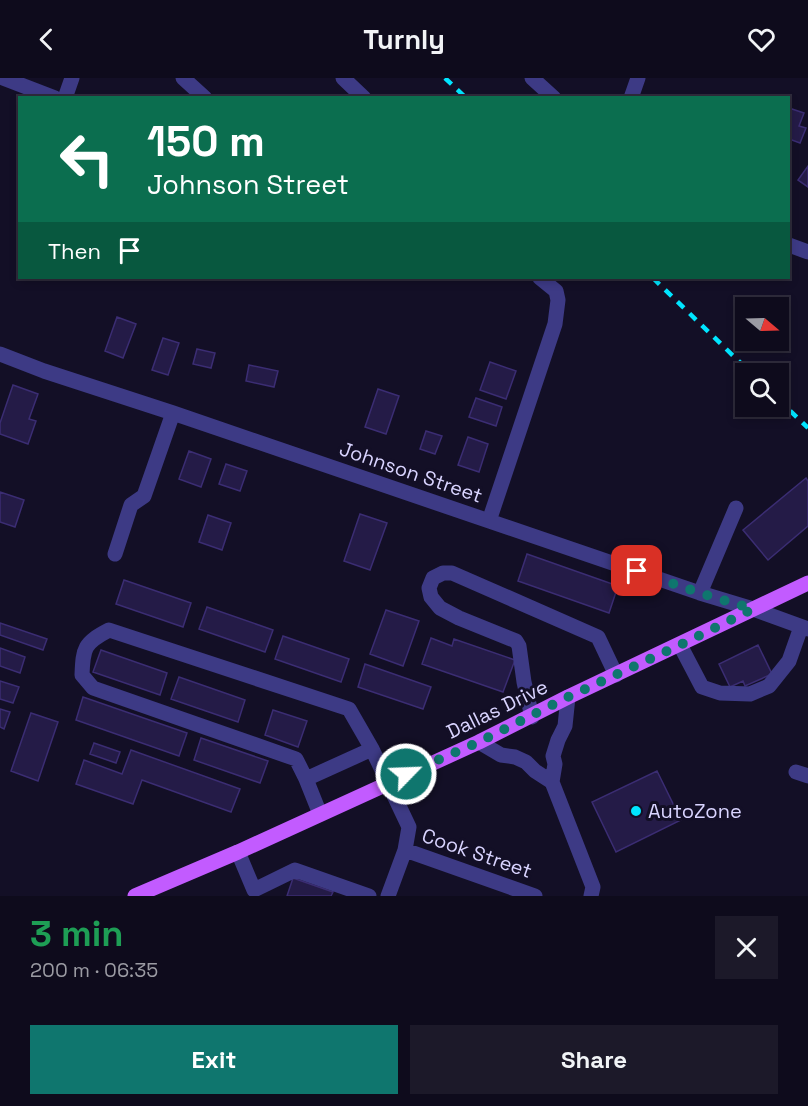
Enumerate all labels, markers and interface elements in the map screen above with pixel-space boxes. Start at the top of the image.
text: Turnly [363,22,445,57]
icon: back [30,23,63,56]
icon: heart [745,23,778,56]
text: 150 m [147,115,265,168]
icon: left [48,120,126,198]
text: Johnson Street [147,167,349,202]
icon: arrive [113,234,146,267]
text: Then [48,237,101,265]
north arrow [735,297,789,351]
map controls [735,297,789,417]
button: search [735,363,789,417]
street label: Johnson Street [336,435,486,509]
pin [611,545,662,596]
icon: arrive [620,554,653,587]
street label: Dallas Drive [442,673,552,745]
position arrow [374,742,438,806]
place label: AutoZone [648,798,742,824]
marker: AutoZone [629,804,643,818]
street label: Cook Street [419,822,535,884]
text: 3 min [30,911,124,957]
button: close [715,916,778,979]
text: 200 m · 06:35 [30,957,158,983]
button: Exit [30,1025,398,1094]
button: Share [410,1025,778,1094]

